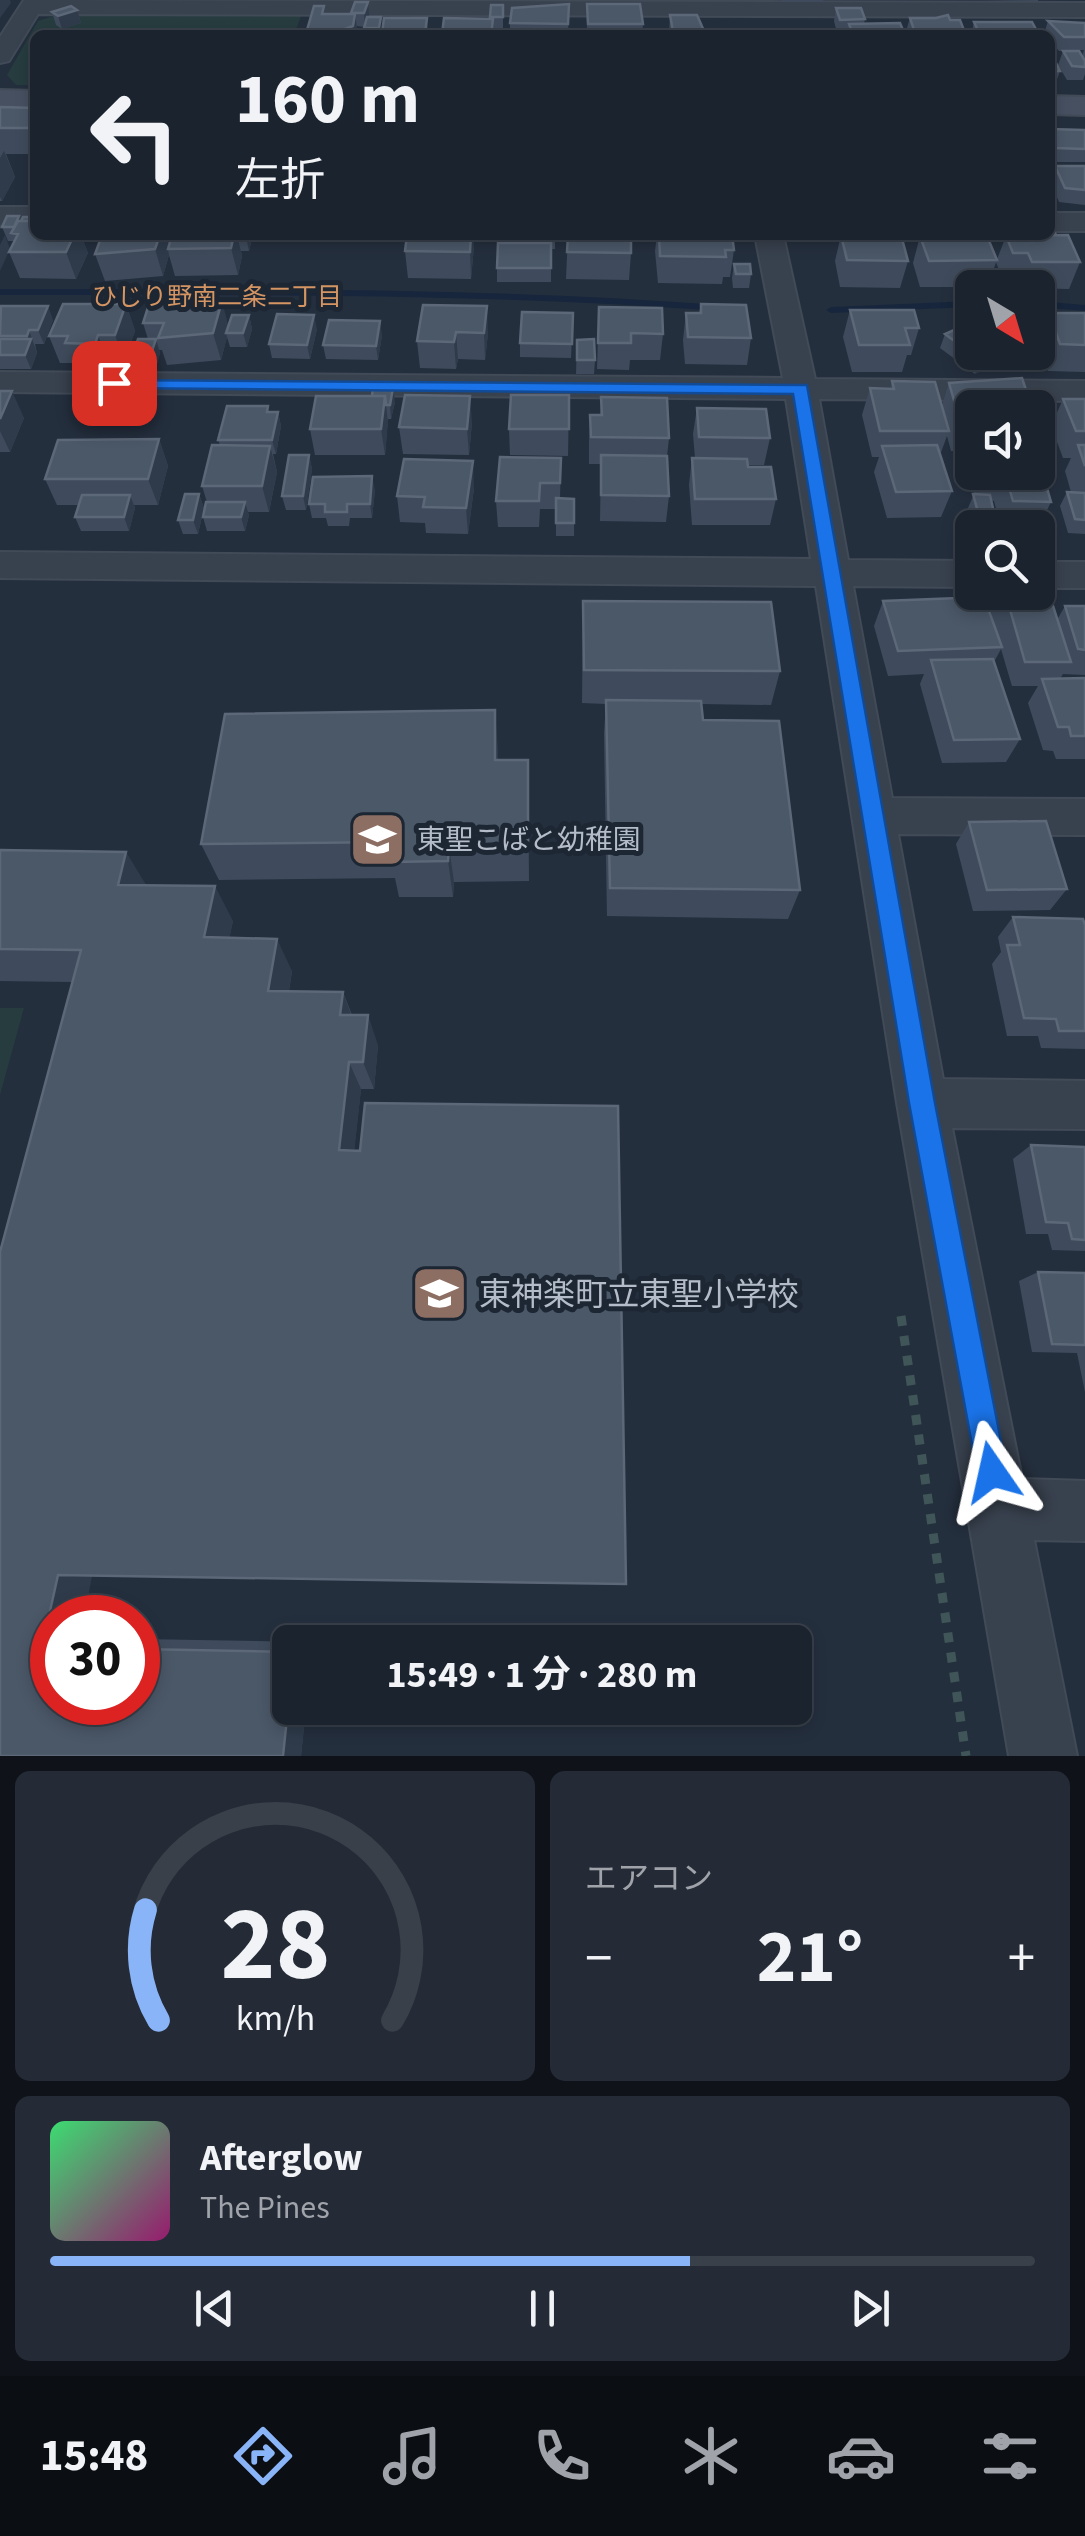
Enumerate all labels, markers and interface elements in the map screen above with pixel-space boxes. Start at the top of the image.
text: 160 m [235,50,420,150]
icon: left [70,70,200,200]
text: 左折 [235,149,325,213]
north arrow [955,270,1055,370]
map controls [955,270,1055,610]
district label: ひじり野南二条二丁目 [92,279,342,315]
pin [72,341,157,426]
icon: arrive [87,356,142,411]
button: sound [955,390,1055,490]
button: search [955,510,1055,610]
school or university icon: 東聖こばと幼稚園 [348,809,408,869]
place label: 東聖こばと幼稚園 [417,820,641,860]
school or university icon: 東神楽町立東聖小学校 [410,1264,470,1324]
place label: 東神楽町立東聖小学校 [479,1272,799,1318]
position arrow [940,1420,1044,1524]
speed limit sign: 30 [30,1595,160,1725]
text: 15:49 · 1 分 · 280 m [387,1648,697,1702]
text: エアコン [585,1856,713,1902]
text: 28 [220,1872,330,2020]
text: 21° [757,1904,863,2011]
text: − [585,1920,612,1998]
text: + [1008,1920,1035,1998]
text: km/h [235,1993,315,2044]
text: Afterglow [200,2131,363,2185]
text: The Pines [200,2185,330,2231]
icon: previous [187,2281,242,2336]
icon: pause [515,2281,570,2336]
icon: next [843,2281,898,2336]
icon: directions [228,2421,298,2491]
icon: music [377,2421,447,2491]
icon: phone [527,2421,597,2491]
icon: climate [676,2421,746,2491]
icon: car [826,2421,896,2491]
icon: filters [975,2421,1045,2491]
text: 15:48 [40,2424,148,2488]

